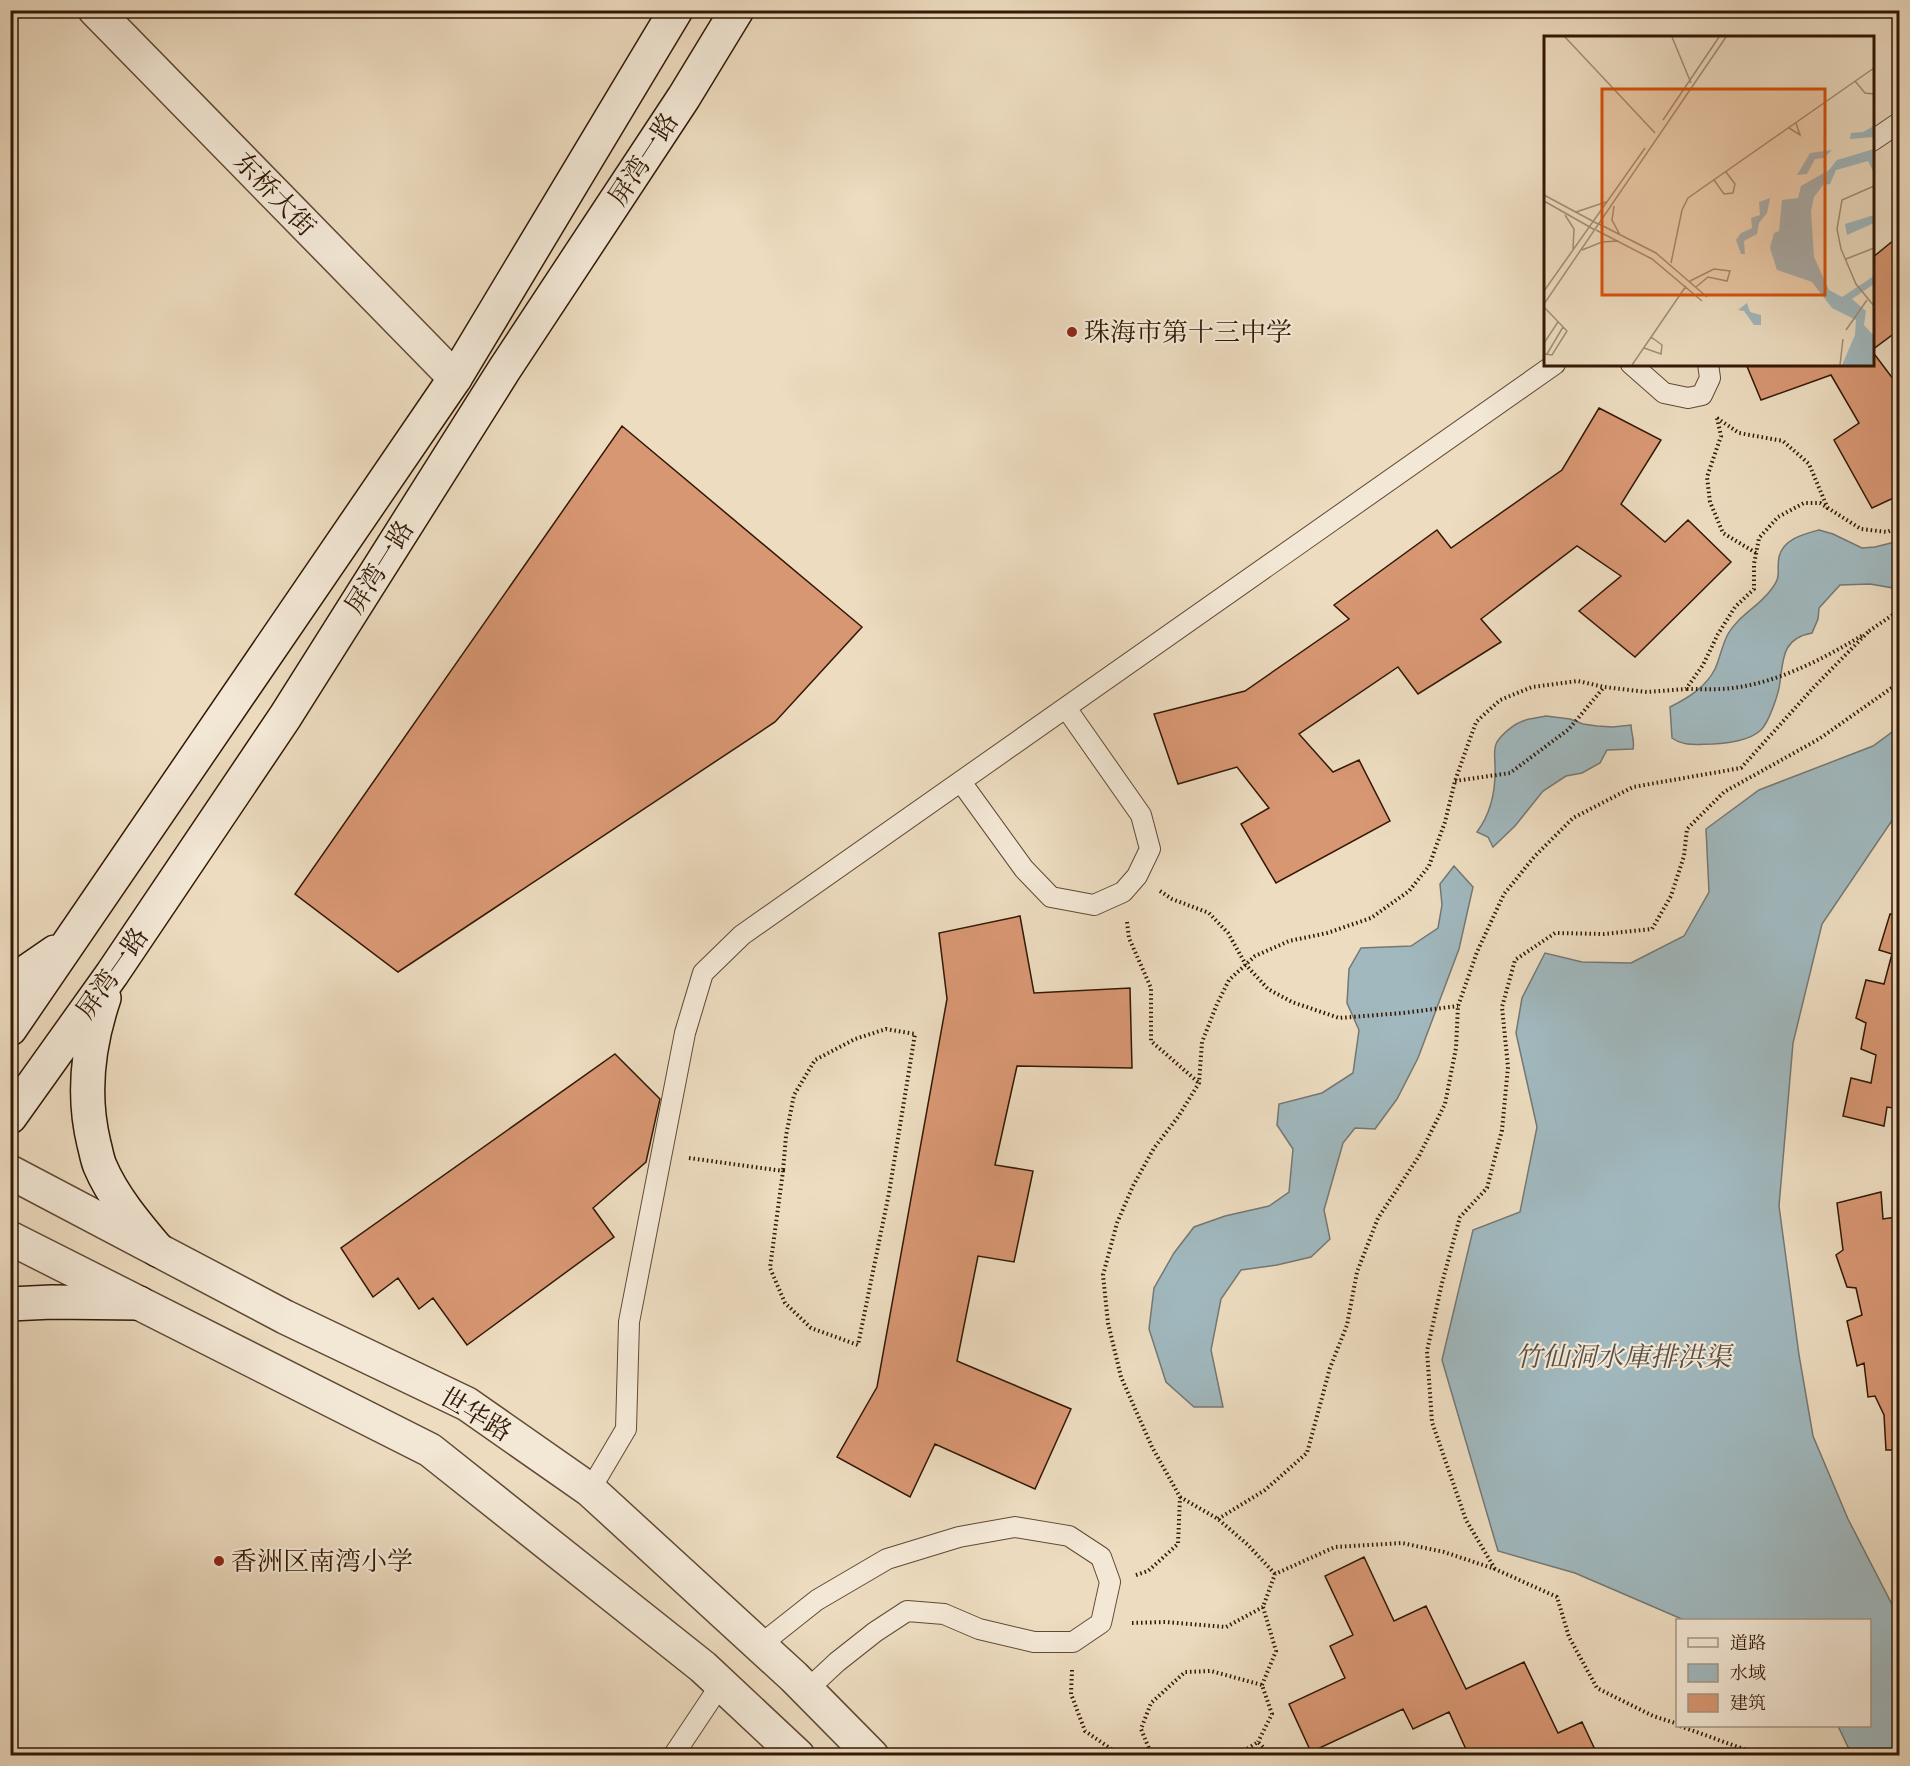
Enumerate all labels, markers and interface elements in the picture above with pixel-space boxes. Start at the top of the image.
inset map [1544,36,1874,366]
street label: 屏湾一路 [602,107,686,212]
street label: 东桥大街 [227,146,322,243]
place label: 珠海市第十三中学 [1084,317,1292,349]
marker: 珠海市第十三中学 [1065,325,1079,339]
street label: 屏湾一路 [339,515,421,620]
street label: 屏湾一路 [70,922,156,1025]
water label: 竹仙洞水庫排洪渠 [1515,1341,1735,1374]
street label: 世华路 [434,1381,517,1449]
place label: 香洲区南湾小学 [231,1546,413,1578]
marker: 香洲区南湾小学 [212,1554,226,1568]
legend [1676,1619,1871,1727]
text: 道路 [1730,1632,1766,1655]
text: 水域 [1730,1662,1766,1685]
text: 建筑 [1730,1692,1766,1715]

